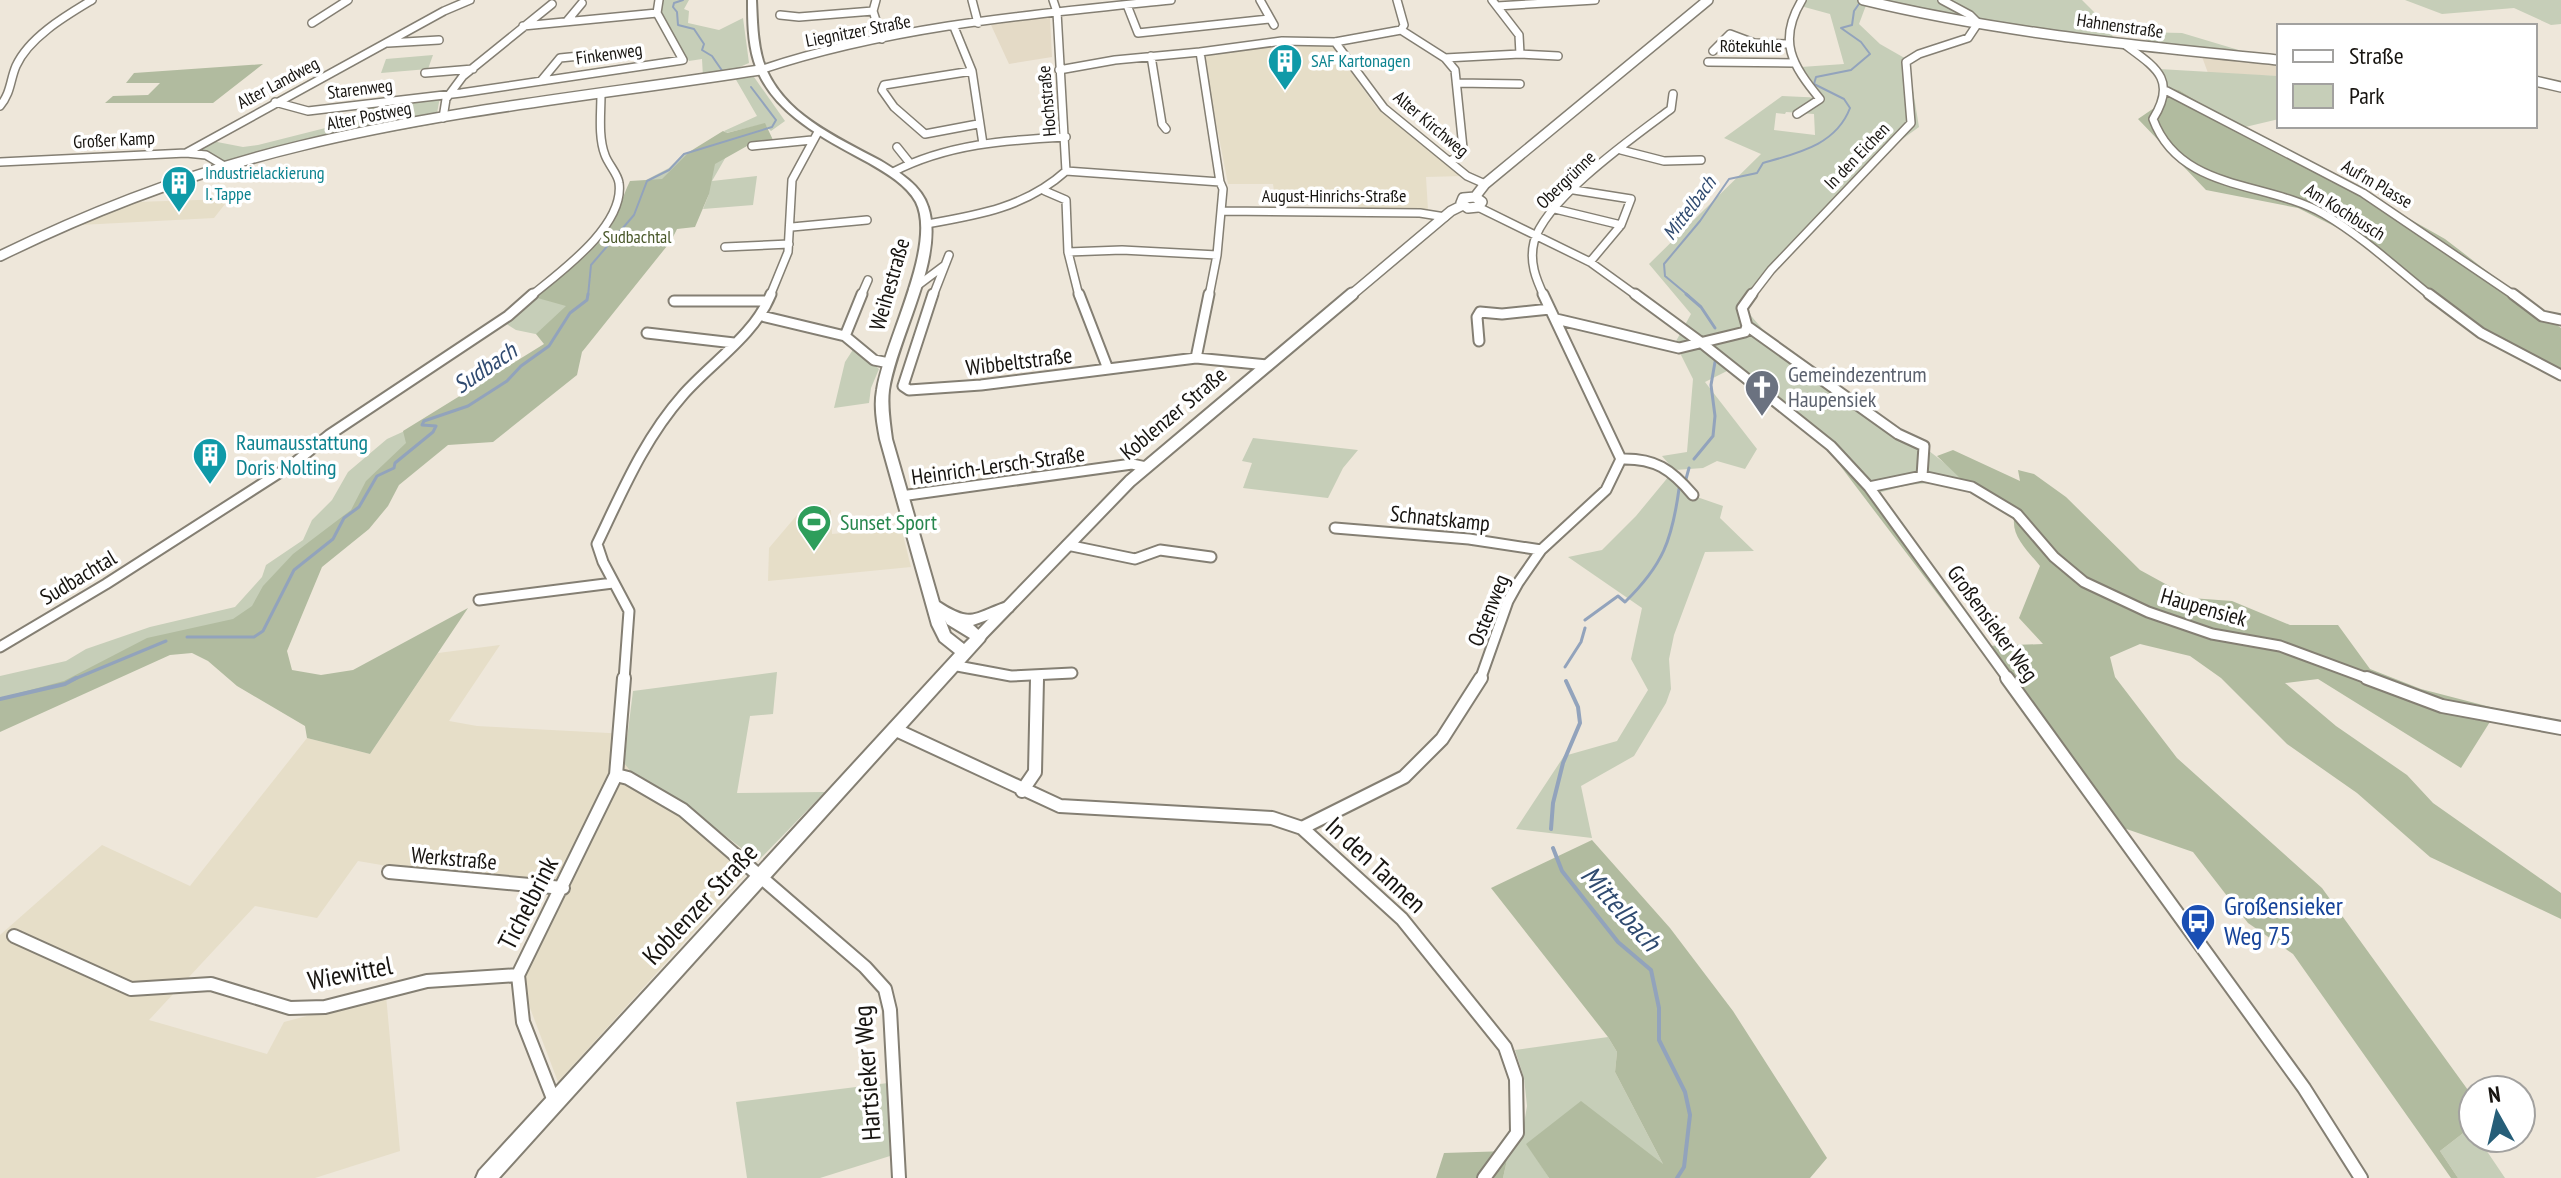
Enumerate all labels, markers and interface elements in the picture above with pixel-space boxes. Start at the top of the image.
street label: Hahnenstraße [2075,8,2165,43]
street label: Liegnitzer Straße [803,9,912,52]
legend [2277,24,2537,128]
street label: Rötekuhle [1720,34,1782,57]
street label: Finkenweg [574,37,644,70]
text: Straße [2349,40,2404,71]
building icon: SAF Kartonagen [1266,42,1304,92]
place label: SAF Kartonagen [1311,49,1410,72]
street label: Alter Landweg [233,51,323,114]
street label: Hochstraße [1032,65,1061,137]
street label: Starenweg [326,73,394,104]
text: Park [2349,80,2385,111]
street label: Alter Kirchweg [1389,85,1474,162]
street label: Alter Postweg [325,96,413,135]
street label: In den Eichen [1819,117,1894,194]
street label: Großer Kamp [73,126,156,153]
street label: Obergrünne [1531,146,1600,214]
street label: Auf'm Plasse [2338,154,2417,213]
place label: Industrielackierung I. Tappe [205,161,325,205]
building icon: Industrielackierung I. Tappe [160,164,198,214]
water label: Mittelbach [1657,170,1722,245]
street label: Am Kochbusch [2301,178,2390,245]
street label: August-Hinrichs-Straße [1262,184,1406,207]
park label: Sudbachtal [603,225,672,248]
street label: Weihestraße [862,235,916,333]
water label: Sudbach [447,334,524,400]
street label: Wibbeltstraße [964,341,1074,381]
street label: Koblenzer Straße [1114,360,1232,466]
place label: Gemeindezentrum Haupensiek [1788,360,1927,413]
church icon: Gemeindezentrum Haupensiek [1743,368,1781,418]
place label: Raumausstattung Doris Nolting [236,428,368,481]
building icon: Raumausstattung Doris Nolting [191,436,229,486]
street label: Heinrich-Lersch-Straße [910,439,1086,491]
street label: Schnatskamp [1389,499,1491,537]
sports icon: Sunset Sport [795,503,833,553]
place label: Sunset Sport [840,508,937,536]
street label: Sudbachtal [35,543,122,611]
street label: Großensieker Weg [1941,559,2045,687]
street label: Ostenweg [1461,570,1515,650]
street label: Haupensiek [2158,581,2251,633]
street label: In den Tannen [1319,810,1434,920]
street label: Koblenzer Straße [635,836,764,971]
street label: Werkstraße [410,840,498,876]
street label: Tichelbrink [490,851,565,955]
water label: Mittelbach [1573,857,1671,959]
place label: Großensieker Weg 75 [2224,889,2343,952]
bus stop icon: Großensieker Weg 75 [2179,902,2217,952]
street label: Wiewittel [305,948,395,997]
street label: Hartsieker Weg [845,1004,888,1142]
north arrow [2457,1074,2537,1154]
text: N [2486,1080,2502,1109]

